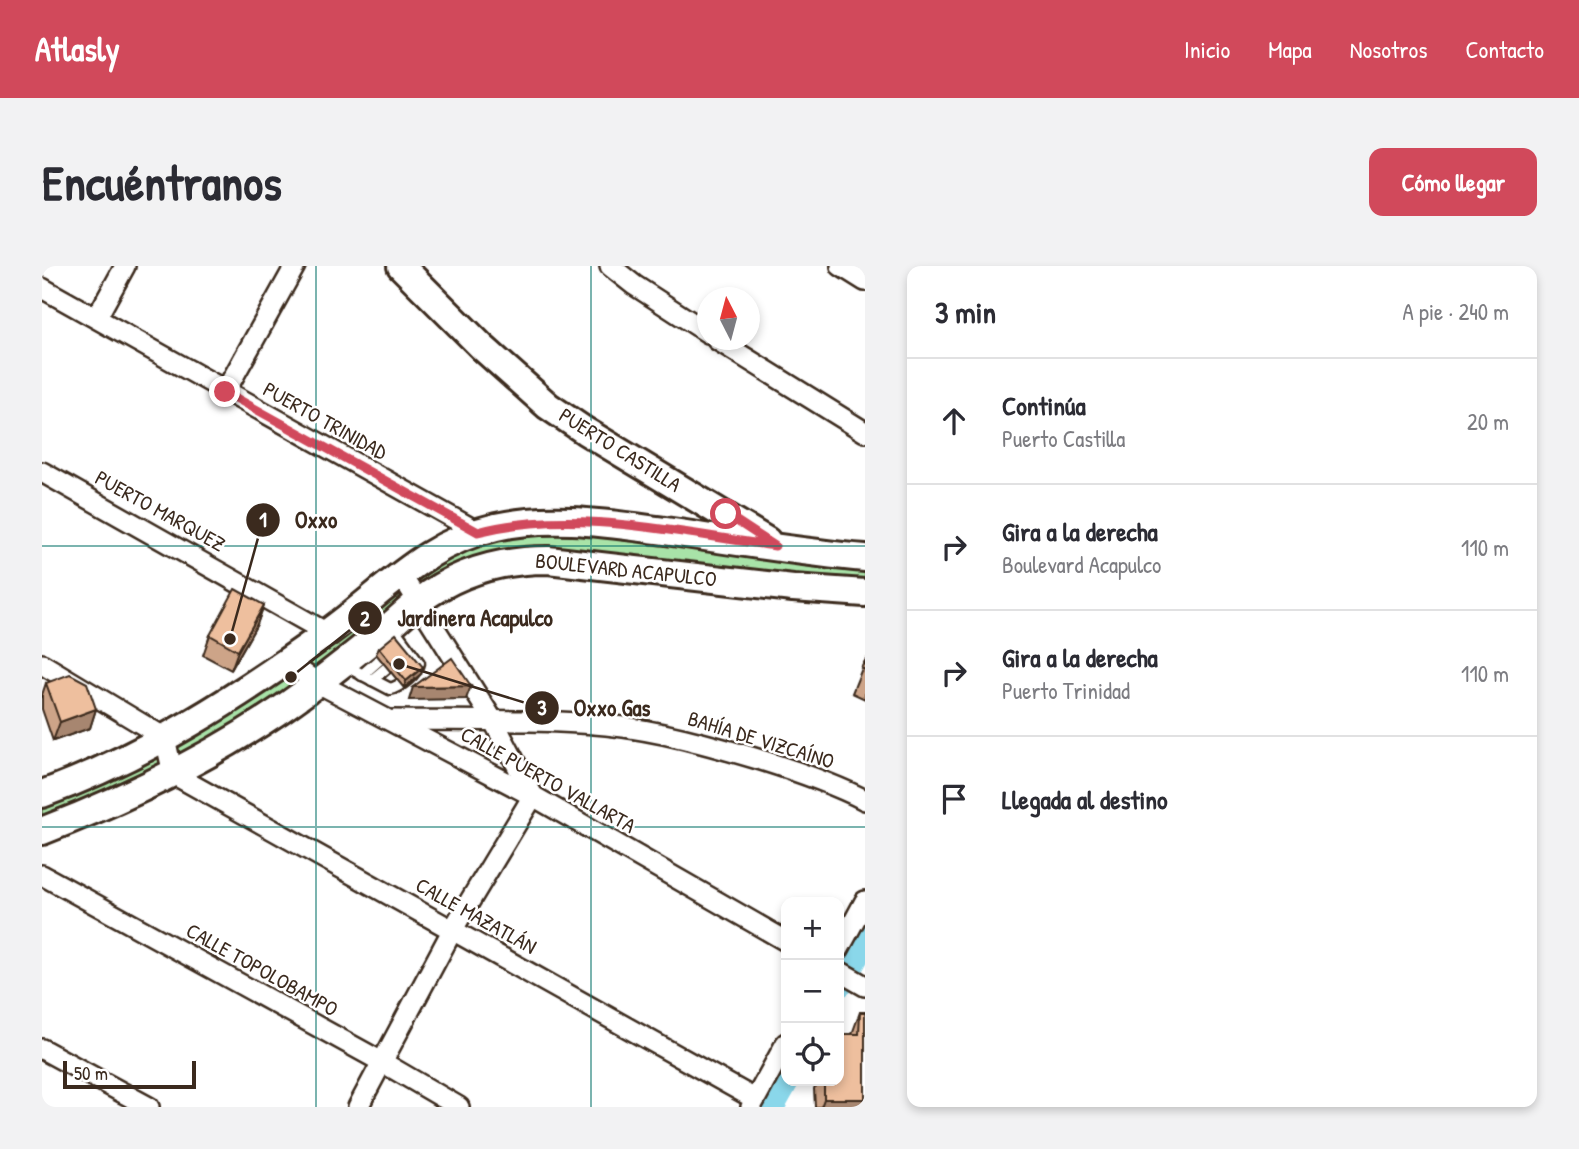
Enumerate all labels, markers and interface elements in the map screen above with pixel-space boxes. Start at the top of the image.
text: Atlasly [35,27,120,71]
text: Inicio [1184,33,1230,65]
text: Mapa [1268,33,1312,65]
text: Nosotros [1350,33,1427,65]
text: Contacto [1465,33,1544,65]
button: Cómo llegar [1369,148,1537,216]
text: Encuéntranos [42,149,282,215]
north arrow [697,287,760,350]
text: 3 min [935,292,996,332]
text: A pie · 240 m [1403,296,1509,327]
street label: PUERTO TRINIDAD [258,375,392,467]
route end [209,376,240,407]
text: Continúa [1002,388,1086,423]
street label: PUERTO CASTILLA [554,400,687,499]
icon: ahead [935,402,973,440]
text: 20 m [1467,406,1509,437]
text: Puerto Castilla [1002,423,1125,454]
street label: PUERTO MARQUEZ [90,463,231,558]
callout: Oxxo [246,498,351,542]
route start [710,498,741,529]
text: Oxxo [295,504,338,535]
text: 1 [259,505,267,534]
text: Gira a la derecha [1002,514,1158,549]
icon: right [935,528,973,566]
text: 110 m [1461,532,1509,563]
street label: BOULEVARD ACAPULCO [534,546,718,593]
text: Boulevard Acapulco [1002,549,1161,580]
callout: Jardinera Acapulco [348,596,566,640]
text: Jardinera Acapulco [397,602,554,634]
text: 2 [360,604,370,633]
text: Gira a la derecha [1002,640,1158,675]
icon: right [935,654,973,692]
text: 110 m [1461,658,1509,689]
text: Puerto Trinidad [1002,675,1130,706]
callout: Oxxo Gas [524,686,664,730]
text: Oxxo Gas [574,692,651,723]
text: 3 [537,693,547,722]
street label: BAHÍA DE VIZCAÍNO [684,703,838,776]
street label: CALLE PUERTO VALLARTA [456,719,641,840]
icon: arrive [935,780,973,818]
text: Llegada al destino [1002,782,1168,817]
street label: CALLE MAZATLÁN [411,870,542,961]
map controls [781,897,844,1086]
button: + [781,897,844,960]
street label: CALLE TOPOLOBAMPO [181,916,343,1023]
button: − [781,960,844,1023]
button: locate [781,1023,844,1086]
scale bar [63,1058,196,1090]
text: 50 m [74,1060,108,1086]

